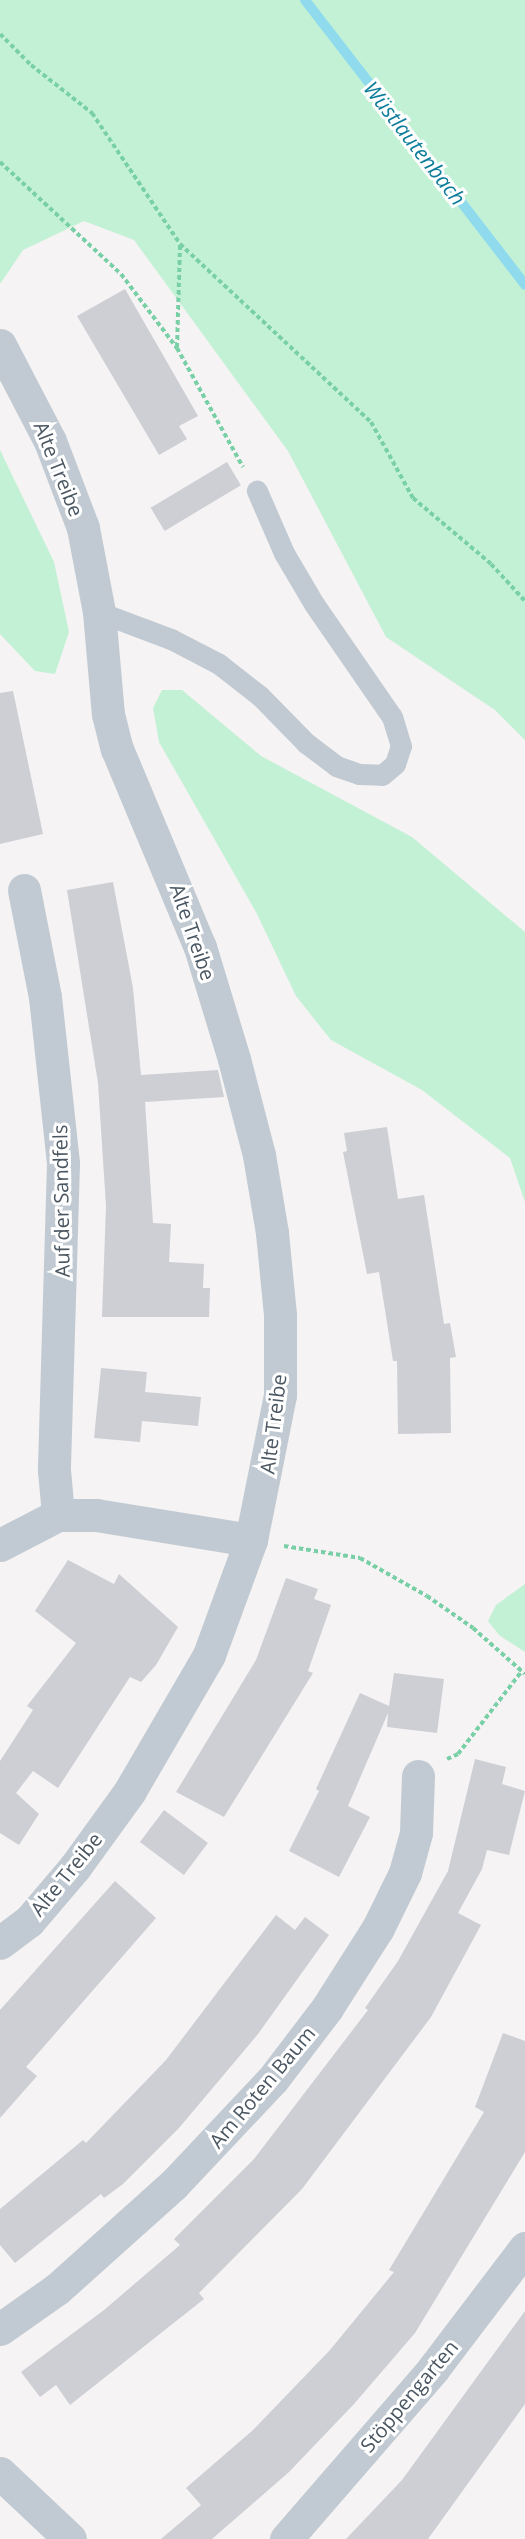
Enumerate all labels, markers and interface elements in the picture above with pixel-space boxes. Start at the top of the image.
water label: Wüstlautenbach [359,76,471,210]
street label: Alte Treibe [29,418,89,520]
street label: Alte Treibe [165,881,221,983]
street label: Auf der Sandfels [48,1124,74,1278]
street label: Alte Treibe [255,1373,291,1475]
street label: Alte Treibe [25,1828,107,1920]
street label: Am Roten Baum [204,2021,320,2153]
street label: Stöppengarten [355,2335,463,2457]

